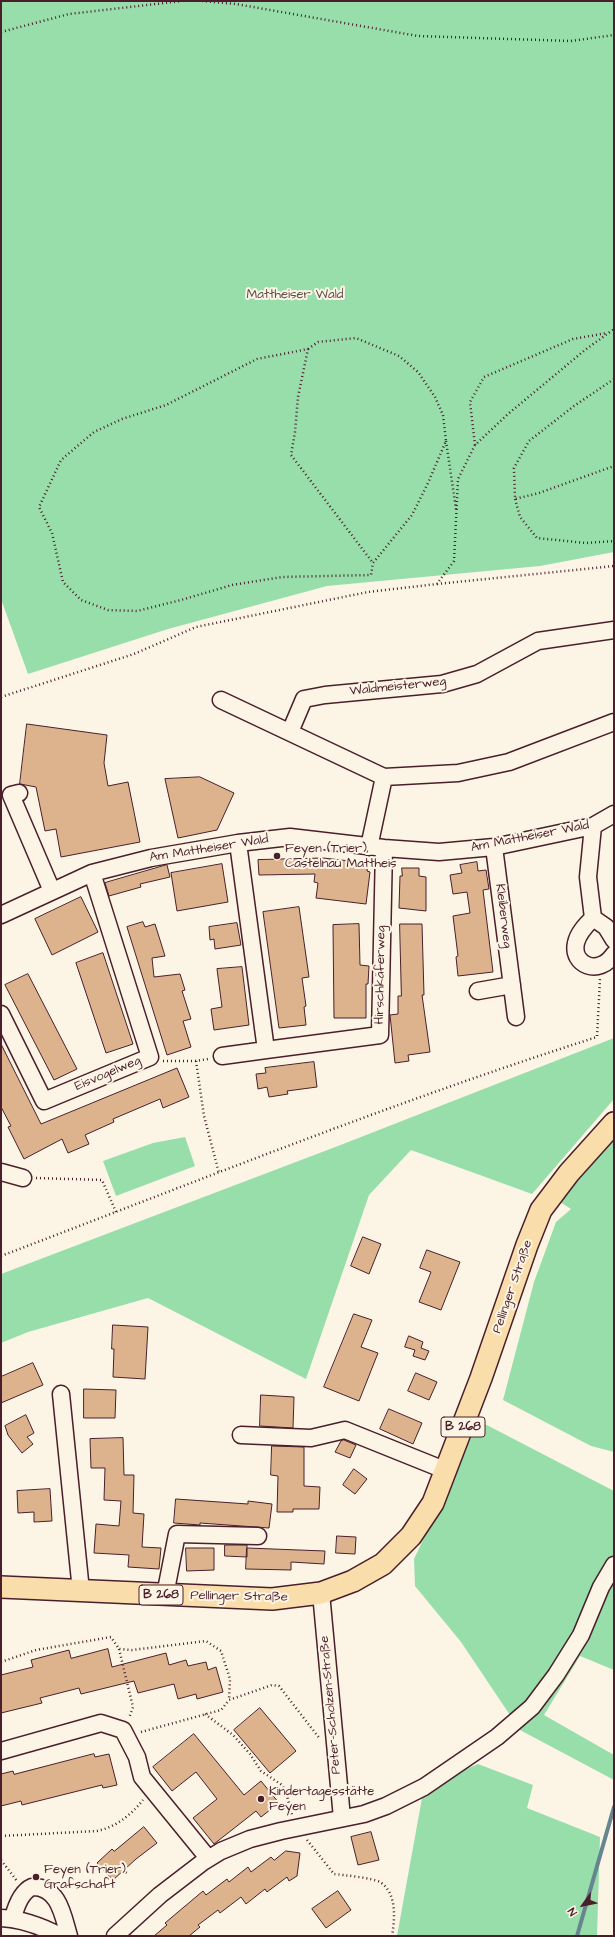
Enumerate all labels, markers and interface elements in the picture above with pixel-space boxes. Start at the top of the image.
park label: Mattheiser Wald [247,287,343,303]
street label: Waldmeisterweg [349,674,447,700]
street label: Am Mattheiser Wald [469,818,591,856]
street label: Am Mattheiser Wald [148,832,270,866]
place label: Feyen (Trier), Castelnau Mattheis [285,841,396,872]
marker: Feyen (Trier), Castelnau Mattheis [272,851,282,861]
street label: Kleiberweg [491,883,515,949]
street label: Hirschkäferweg [372,925,390,1025]
street label: Eisvogelweg [73,1053,143,1095]
street label: Pellinger Straße [490,1238,536,1336]
road number: B 268 [441,1417,485,1437]
road number: B 268 [139,1585,183,1605]
street label: Pellinger Straße [190,1588,288,1606]
street label: Peter-Scholzen-Straße [317,1635,345,1775]
place label: Kindertagesstätte Feyen [269,1784,374,1815]
marker: Kindertagesstätte Feyen [256,1794,266,1804]
place label: Feyen (Trier), Grafschaft [44,1862,128,1893]
marker: Feyen (Trier), Grafschaft [31,1872,41,1882]
north arrow [563,1885,603,1925]
text: N [564,1905,581,1919]

